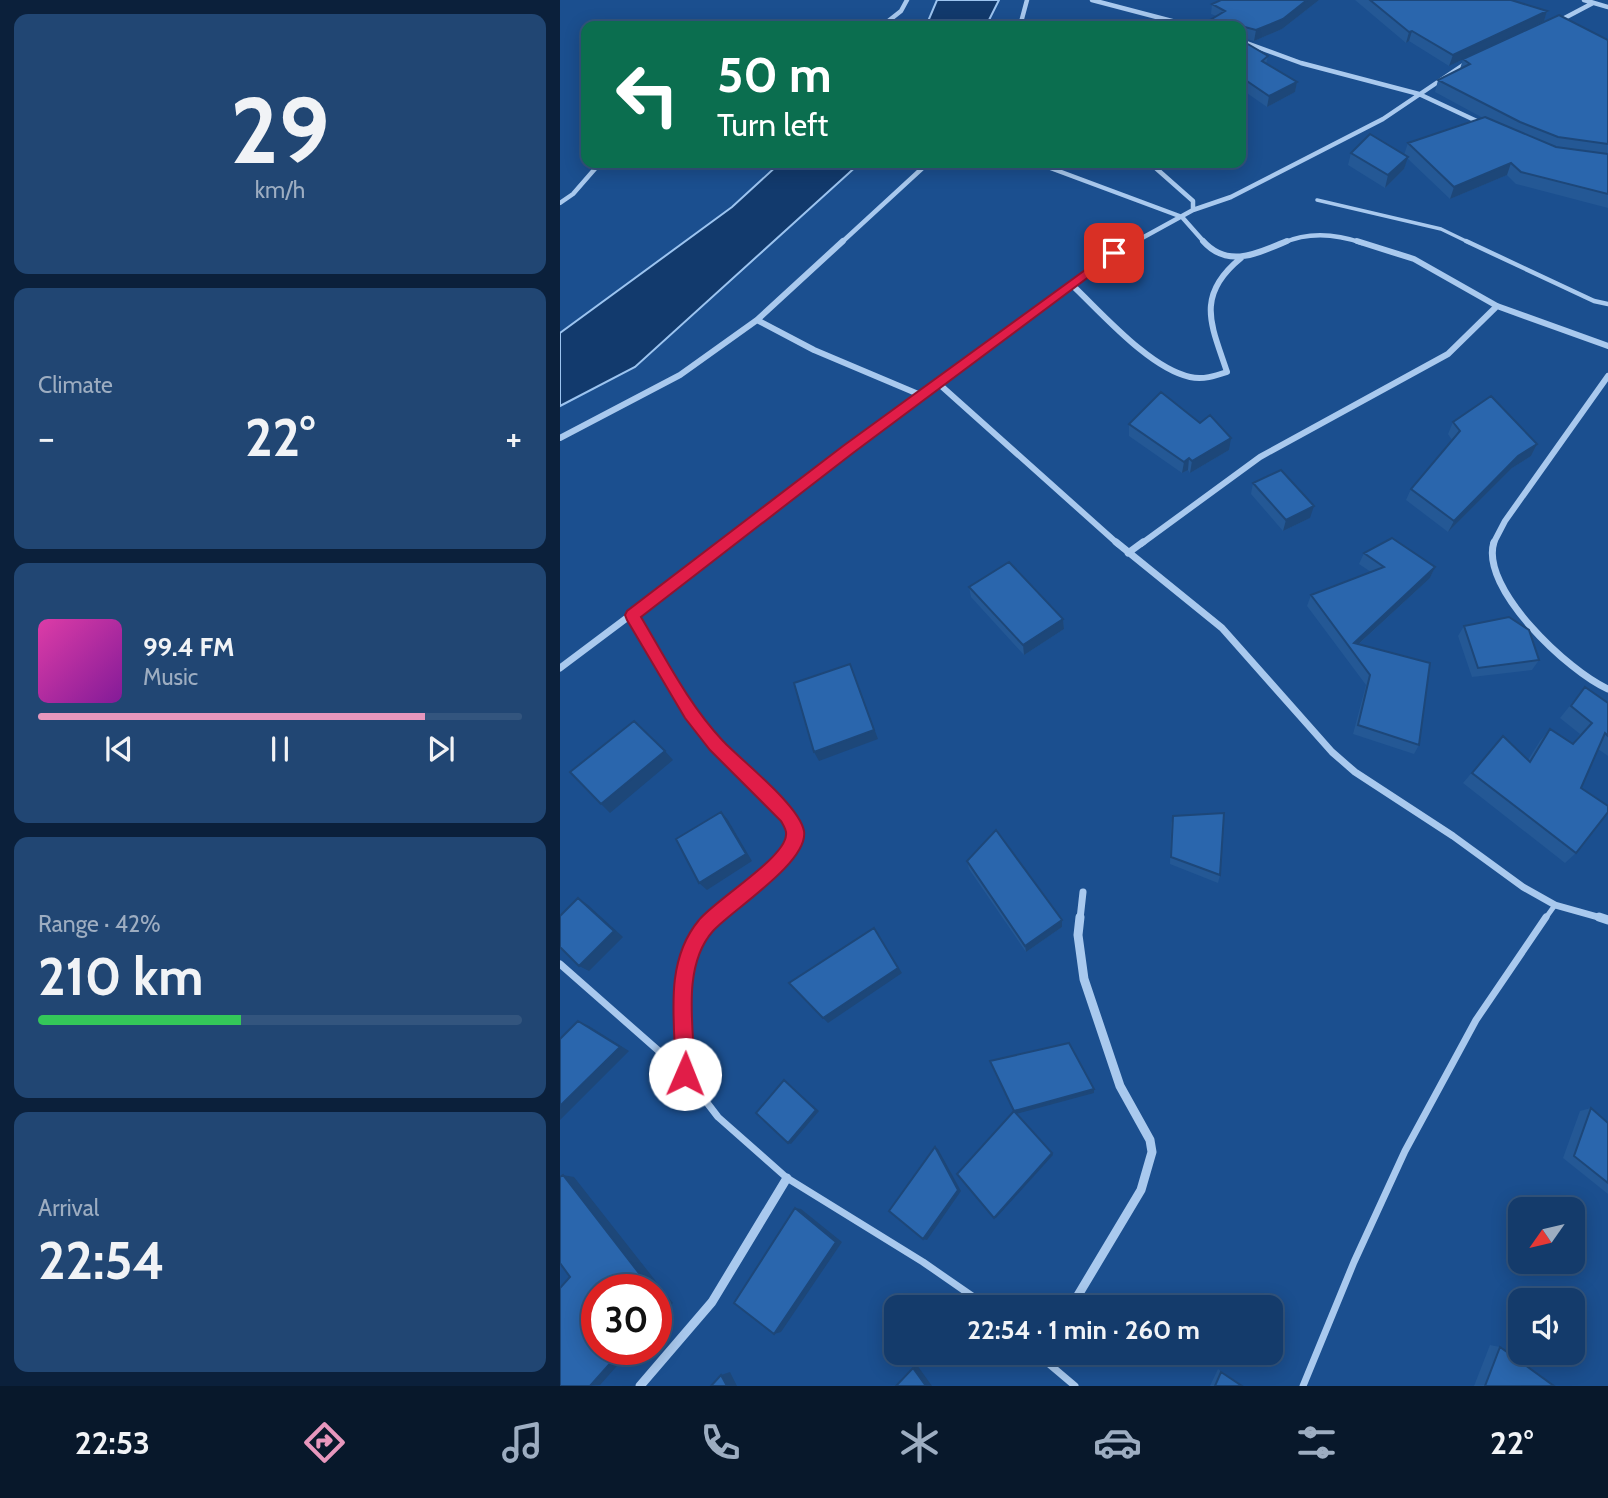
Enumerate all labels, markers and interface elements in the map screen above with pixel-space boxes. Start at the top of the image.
text: 50 m [717,45,832,104]
icon: left [602,49,693,140]
text: 29 [230,75,330,186]
text: Turn left [717,105,828,144]
text: km/h [255,176,305,204]
pin [1084,223,1144,283]
icon: arrive [1095,234,1133,272]
text: Climate [38,371,113,399]
text: 22° [245,406,315,469]
text: − [38,414,55,461]
text: + [505,414,522,461]
text: 99.4 FM [143,631,234,663]
text: Music [143,663,198,691]
icon: previous [100,730,138,768]
icon: pause [261,730,299,768]
icon: next [422,730,460,768]
text: Range · 42% [38,910,161,938]
text: 210 km [38,945,204,1008]
position arrow [648,1037,722,1111]
text: Arrival [38,1194,99,1222]
north arrow [1508,1197,1586,1274]
map controls [1508,1197,1585,1365]
text: 22:54 [38,1229,165,1292]
speed limit sign: 30 [581,1274,672,1365]
button: sound [1508,1288,1585,1365]
text: 22:54 · 1 min · 260 m [967,1314,1200,1346]
icon: directions [300,1418,349,1467]
icon: music [498,1418,547,1467]
icon: phone [696,1418,745,1467]
icon: climate [895,1418,944,1467]
icon: car [1093,1418,1142,1467]
icon: filters [1292,1418,1341,1467]
text: 22:53 [75,1423,150,1462]
text: 22° [1490,1423,1533,1462]

